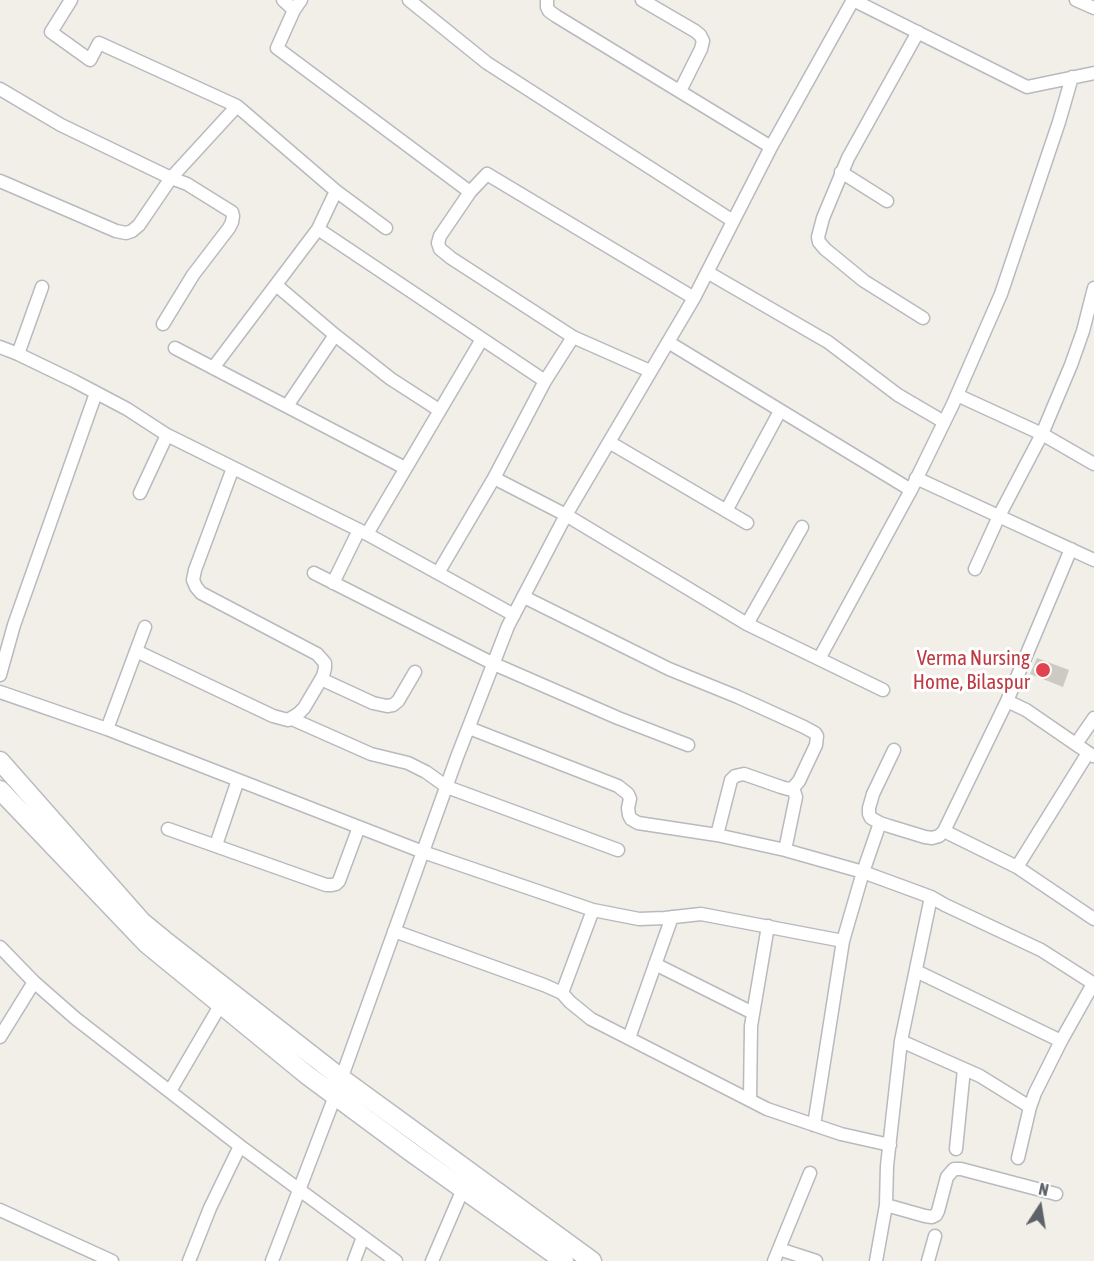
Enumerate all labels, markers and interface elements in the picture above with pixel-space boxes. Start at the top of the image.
place label: Verma Nursing Home, Bilaspur [913,645,1030,695]
marker: Verma Nursing Home, Bilaspur [1034,661,1052,679]
north arrow [1010,1177,1070,1237]
text: N [1037,1180,1050,1199]

